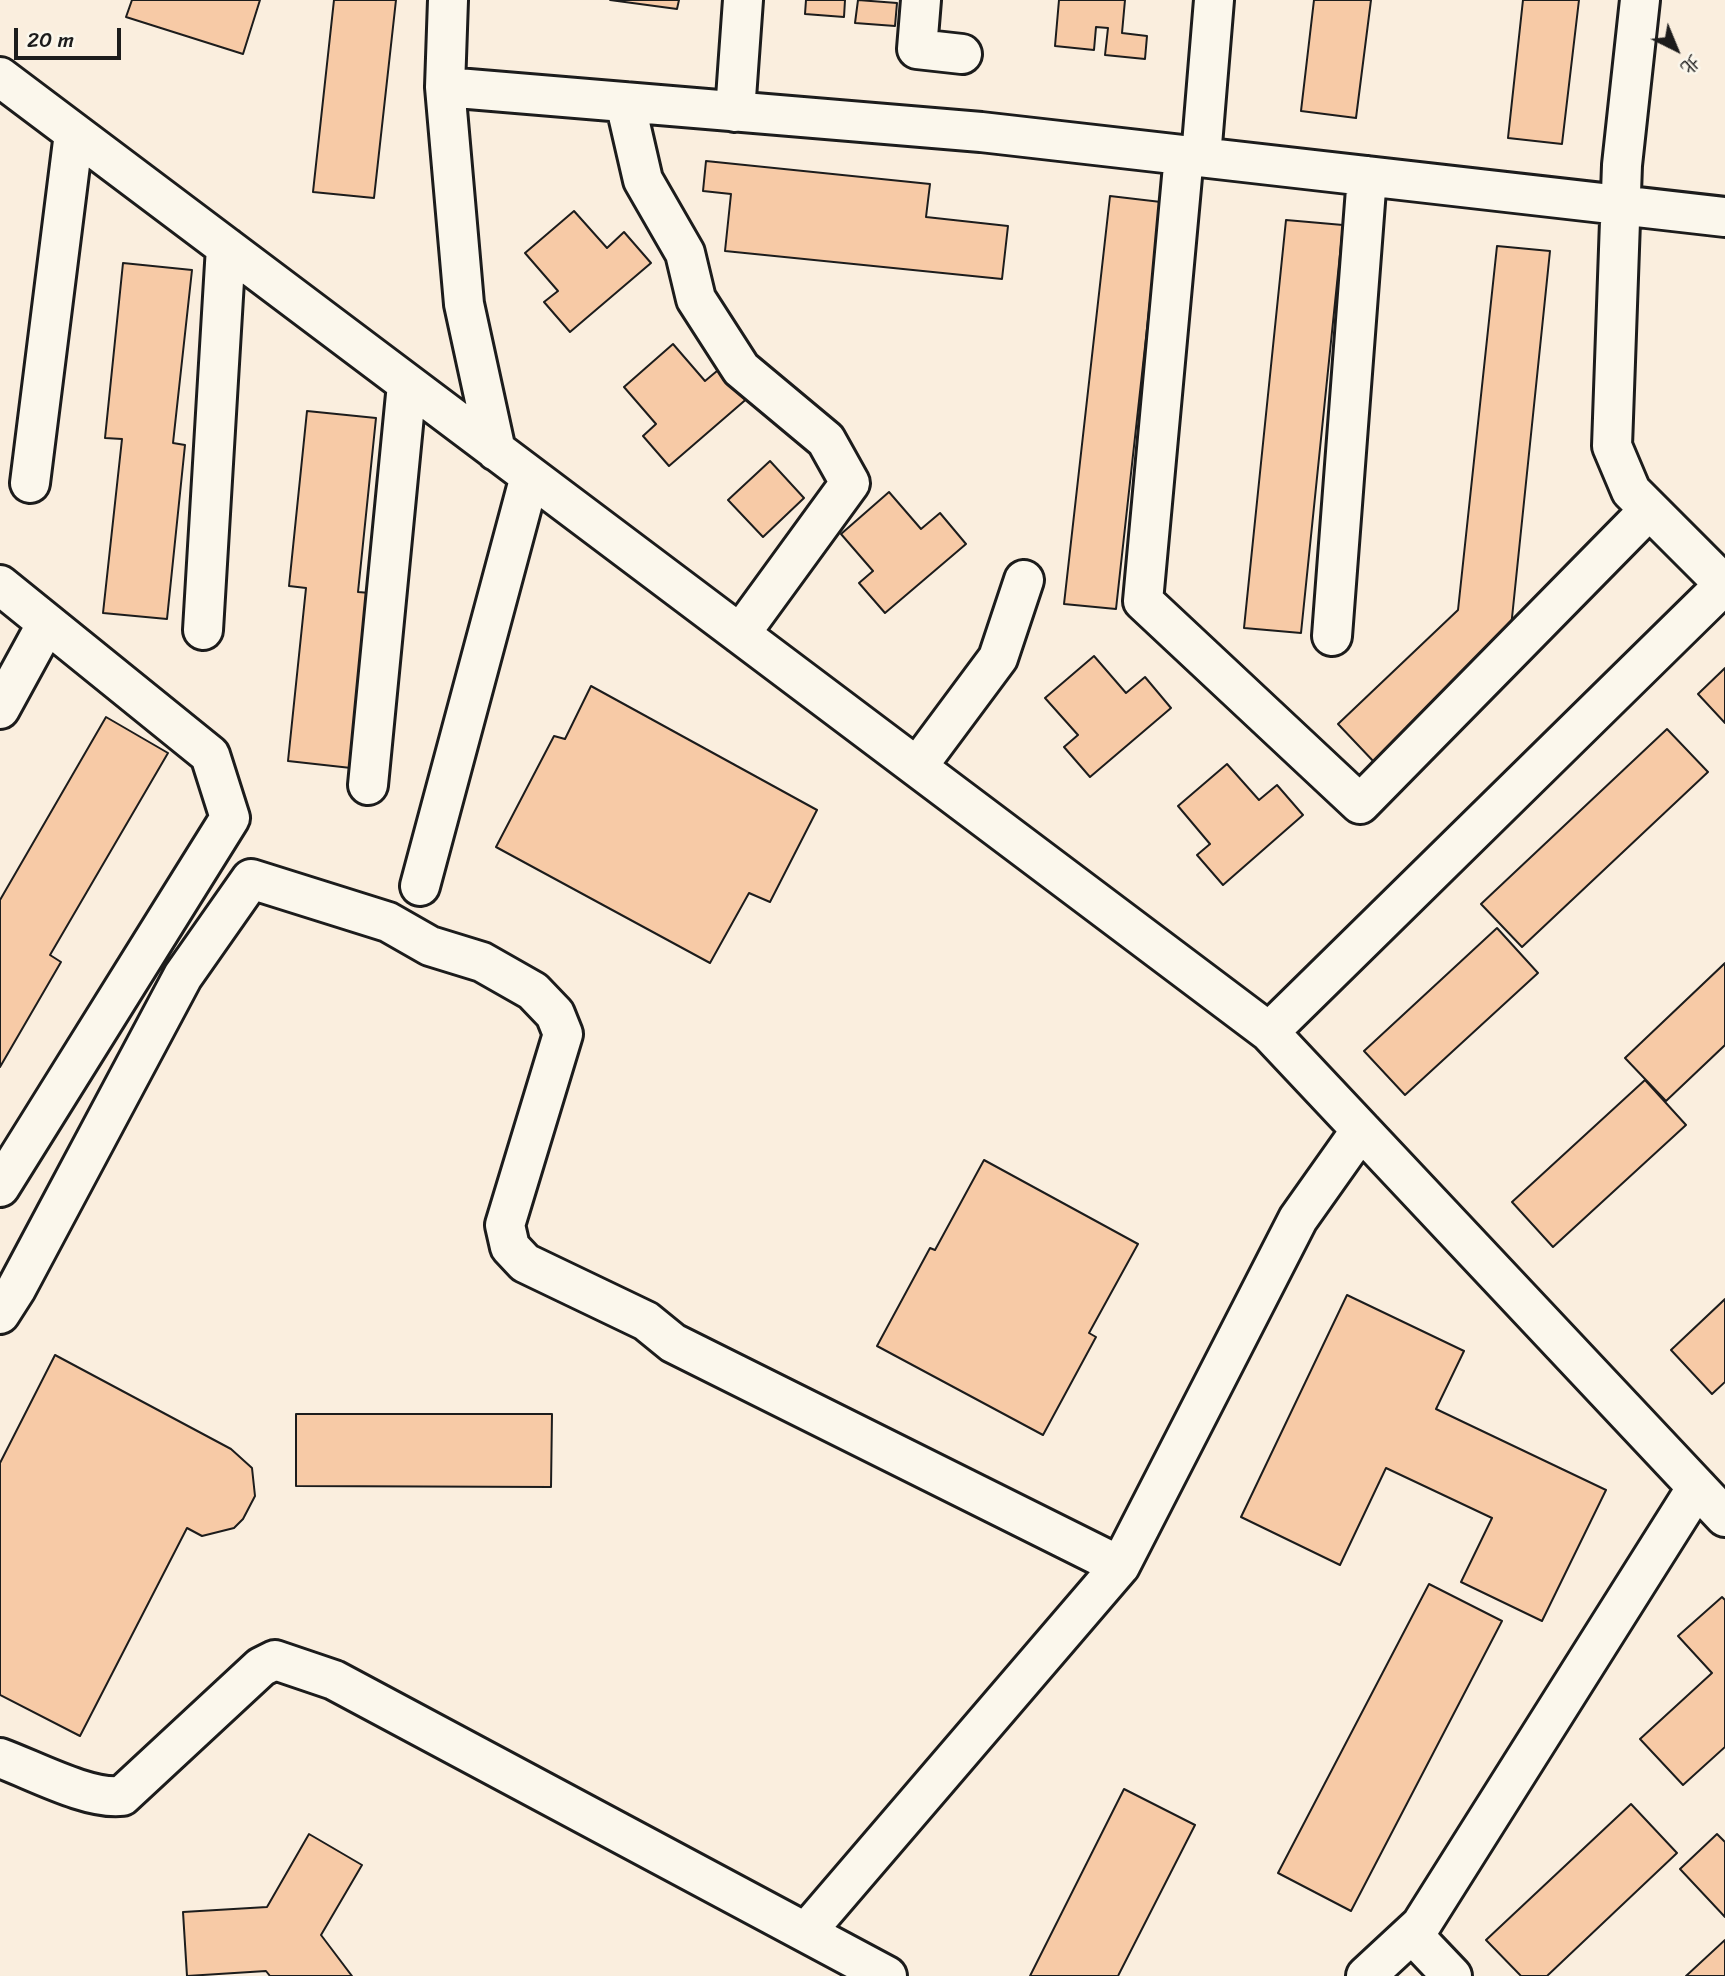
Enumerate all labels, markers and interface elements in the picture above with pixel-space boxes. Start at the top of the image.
scale bar [18,14,124,58]
north arrow [1641,14,1711,84]
text: 20 m [27,21,74,59]
text: 北 [1672,46,1709,83]

